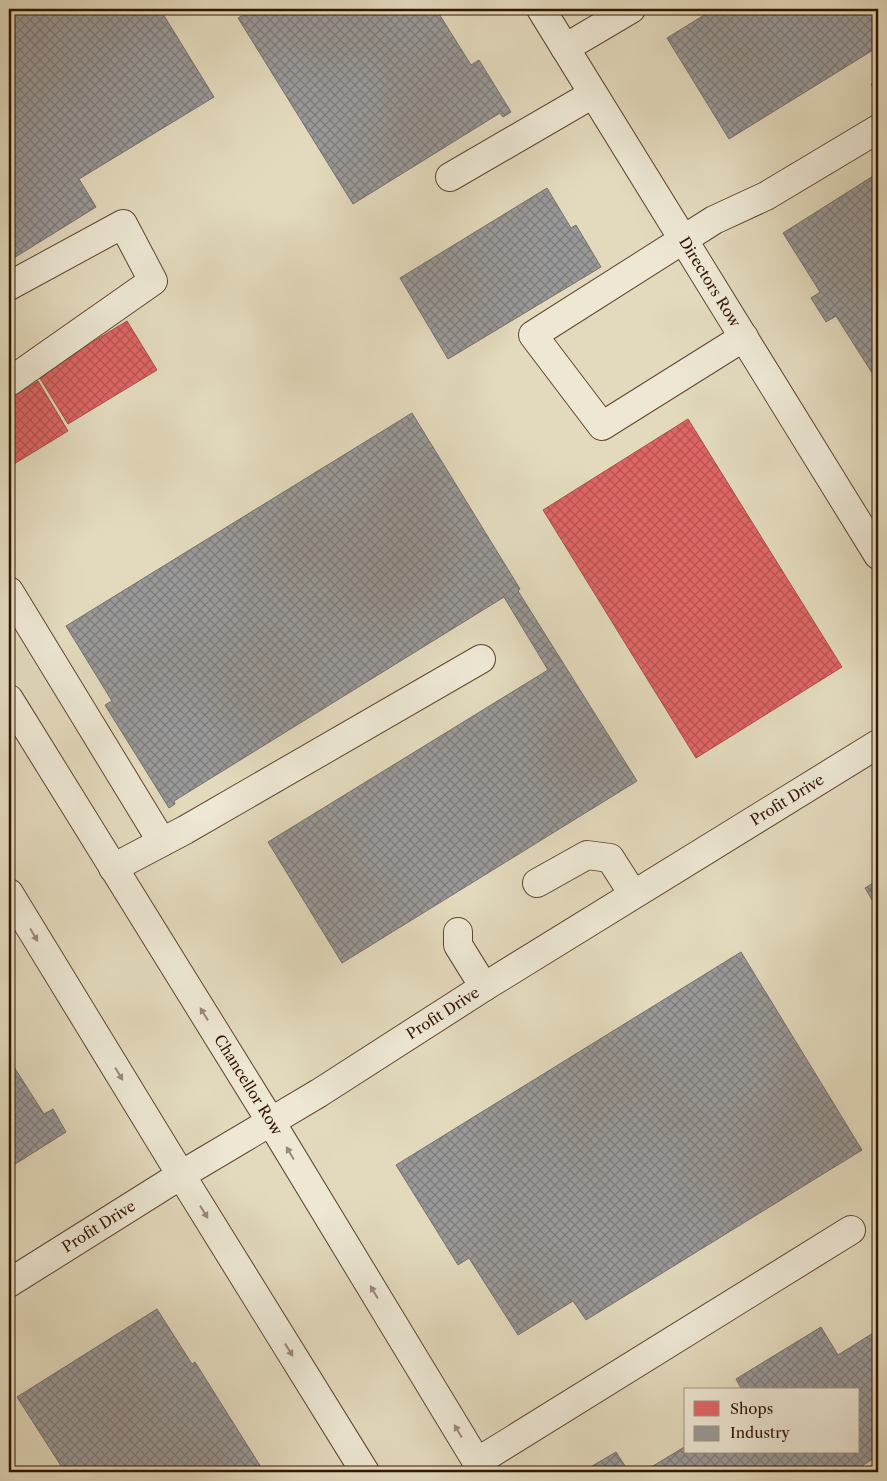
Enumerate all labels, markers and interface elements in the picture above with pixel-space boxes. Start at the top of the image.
street label: Directors Row [675,233,745,331]
street label: Profit Drive [747,770,827,829]
one-way arrow [30,928,39,941]
street label: Profit Drive [403,982,483,1043]
one-way arrow [200,1008,209,1021]
street label: Chancellor Row [210,1031,287,1139]
one-way arrow [114,1067,123,1080]
one-way arrow [285,1146,294,1159]
street label: Profit Drive [58,1196,139,1256]
one-way arrow [199,1206,208,1219]
one-way arrow [369,1285,378,1298]
one-way arrow [285,1344,294,1357]
legend [684,1388,860,1454]
text: Shops [730,1399,773,1418]
text: Industry [730,1423,790,1442]
one-way arrow [453,1424,463,1437]

